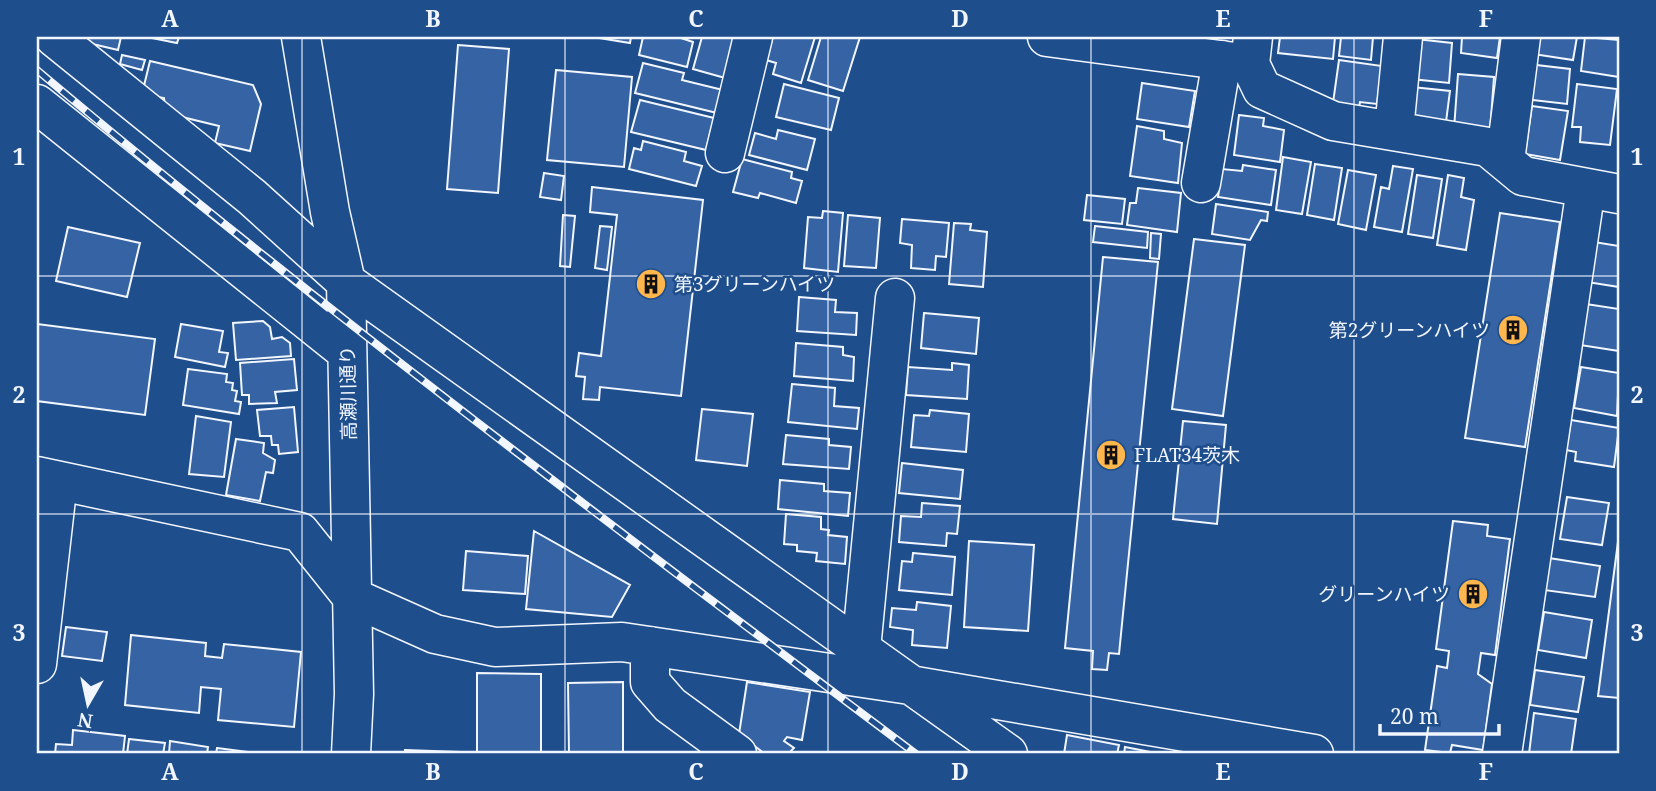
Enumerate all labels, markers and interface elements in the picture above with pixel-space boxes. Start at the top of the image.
text: A [161,2,179,34]
text: B [425,2,441,34]
text: C [688,2,704,34]
text: D [951,2,969,34]
text: E [1215,2,1231,34]
text: F [1479,2,1493,34]
text: 1 [13,140,26,172]
text: 1 [1631,140,1644,172]
building icon: 第3グリーンハイツ [634,267,668,301]
place label: 第3グリーンハイツ [674,271,835,297]
building icon: 第2グリーンハイツ [1496,313,1530,347]
place label: 第2グリーンハイツ [1329,317,1490,343]
street label: 高瀬川通り [334,345,362,441]
text: 2 [13,378,26,410]
text: 2 [1631,378,1644,410]
building icon: FLAT34茨木 [1094,438,1128,472]
place label: FLAT34茨木 [1134,442,1240,468]
building icon: グリーンハイツ [1456,577,1490,611]
place label: グリーンハイツ [1318,581,1450,607]
text: 3 [13,616,26,648]
text: 3 [1631,616,1644,648]
north arrow [52,668,122,738]
scale bar [1380,693,1498,737]
text: 20 m [1390,702,1439,730]
text: N [76,707,95,735]
text: A [161,755,179,787]
text: B [425,755,441,787]
text: C [688,755,704,787]
text: D [951,755,969,787]
text: E [1215,755,1231,787]
text: F [1479,755,1493,787]

